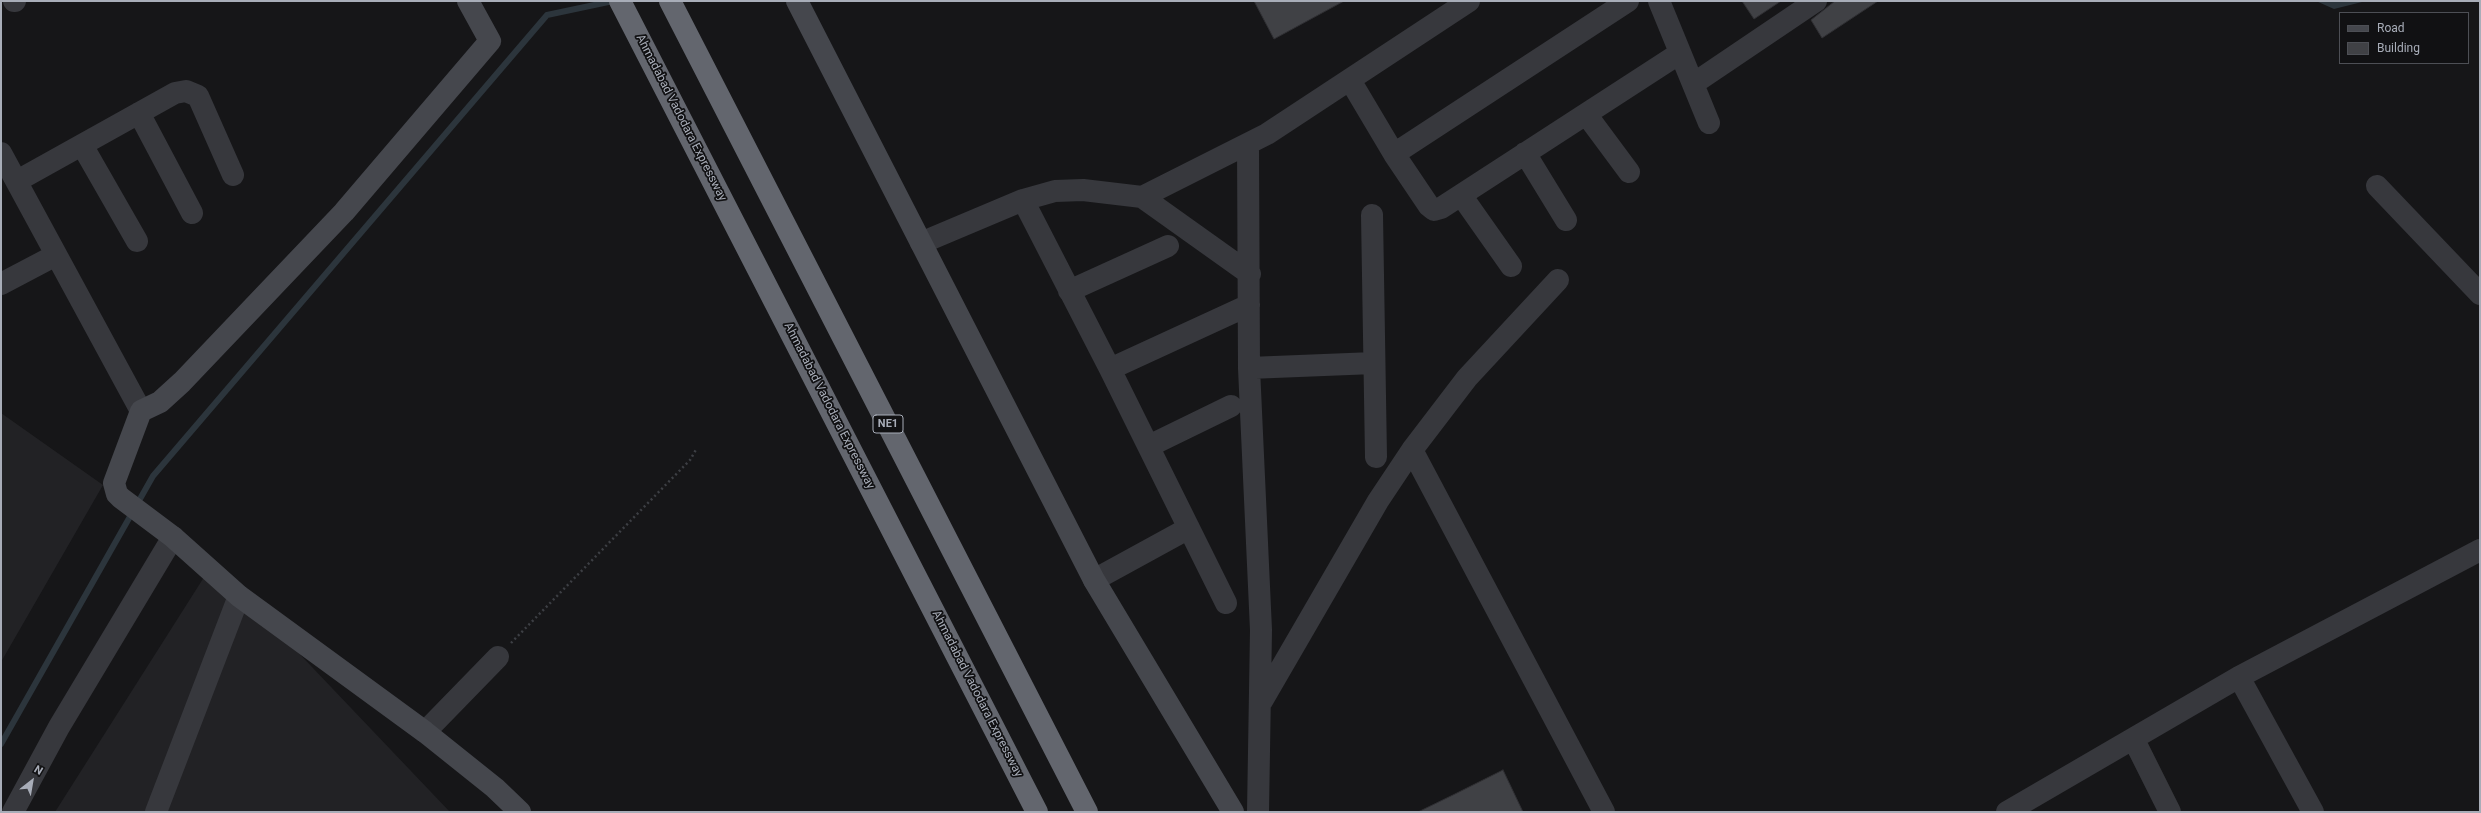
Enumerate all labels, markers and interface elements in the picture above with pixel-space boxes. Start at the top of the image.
legend [2339,12,2469,64]
text: Road [2377,21,2405,35]
street label: Ahmadabad Vadodara Expressway [633,32,729,204]
text: Building [2377,41,2420,55]
street label: Ahmadabad Vadodara Expressway [781,320,877,492]
road number: NE1 [873,415,903,433]
street label: Ahmadabad Vadodara Expressway [929,608,1025,780]
north arrow [12,761,52,801]
text: N [32,763,45,778]

